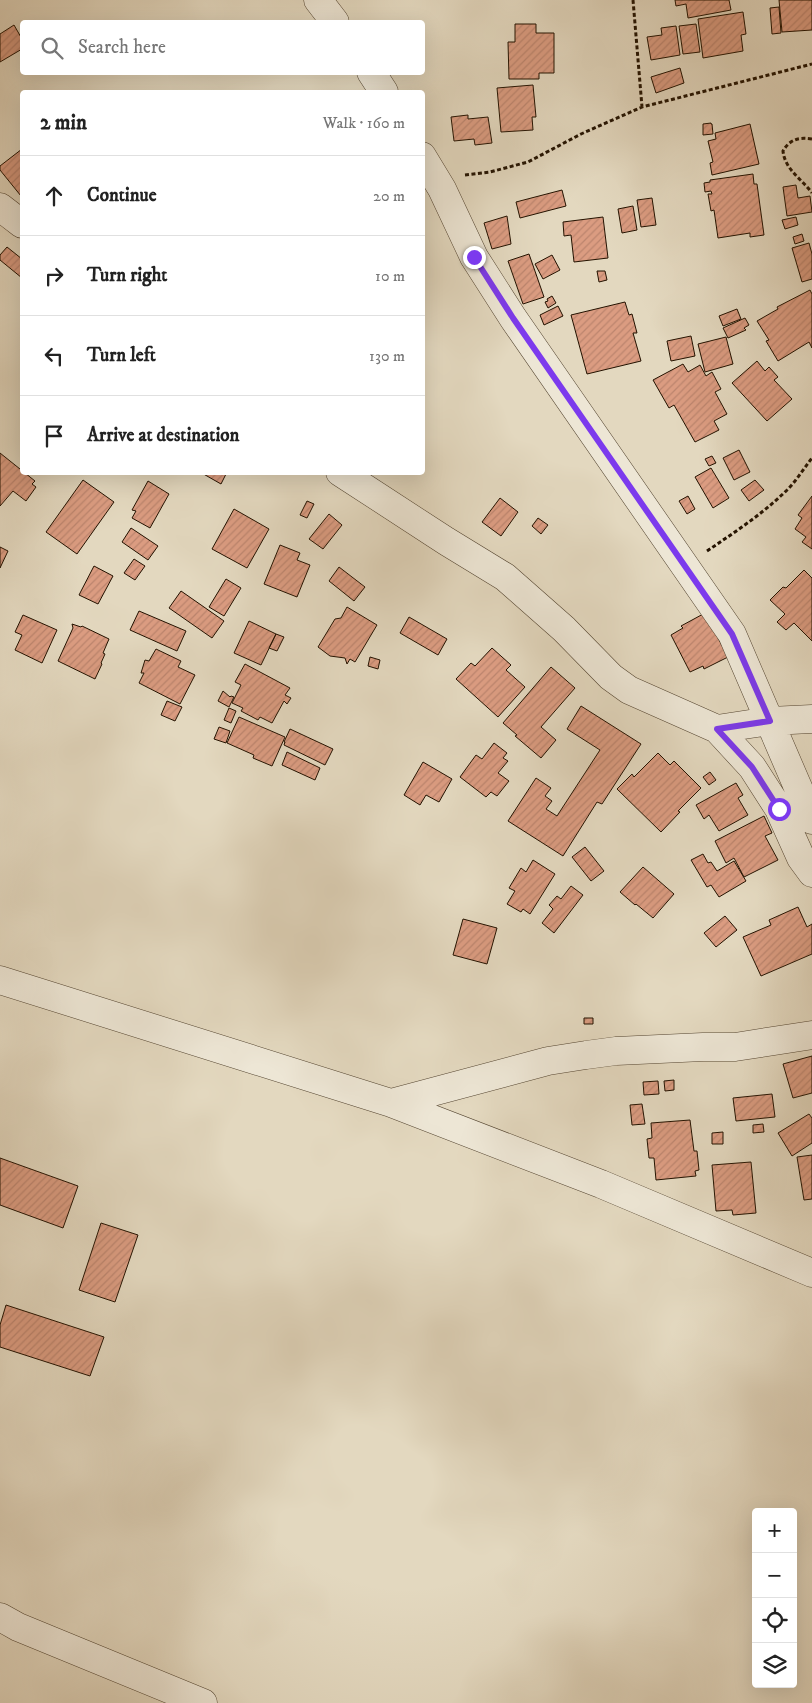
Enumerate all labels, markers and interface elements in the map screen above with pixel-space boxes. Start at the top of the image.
search box [20,20,425,75]
icon: search [38,34,66,62]
text: Search here [78,36,166,59]
text: 2 min [40,110,87,136]
text: Walk · 160 m [323,113,405,133]
icon: ahead [40,182,68,210]
text: Continue [87,184,157,207]
text: 20 m [373,186,405,206]
route end [463,246,486,269]
icon: right [40,262,68,290]
text: Turn right [87,264,167,287]
text: 10 m [375,266,405,286]
icon: left [40,342,68,370]
text: Turn left [87,344,156,367]
text: 130 m [369,346,405,366]
icon: arrive [40,422,68,450]
text: Arrive at destination [87,424,239,447]
route start [768,798,791,821]
map controls [752,1508,797,1688]
button: + [752,1508,797,1553]
button: − [752,1553,797,1598]
button: locate [752,1598,797,1643]
button: layers [752,1643,797,1688]

